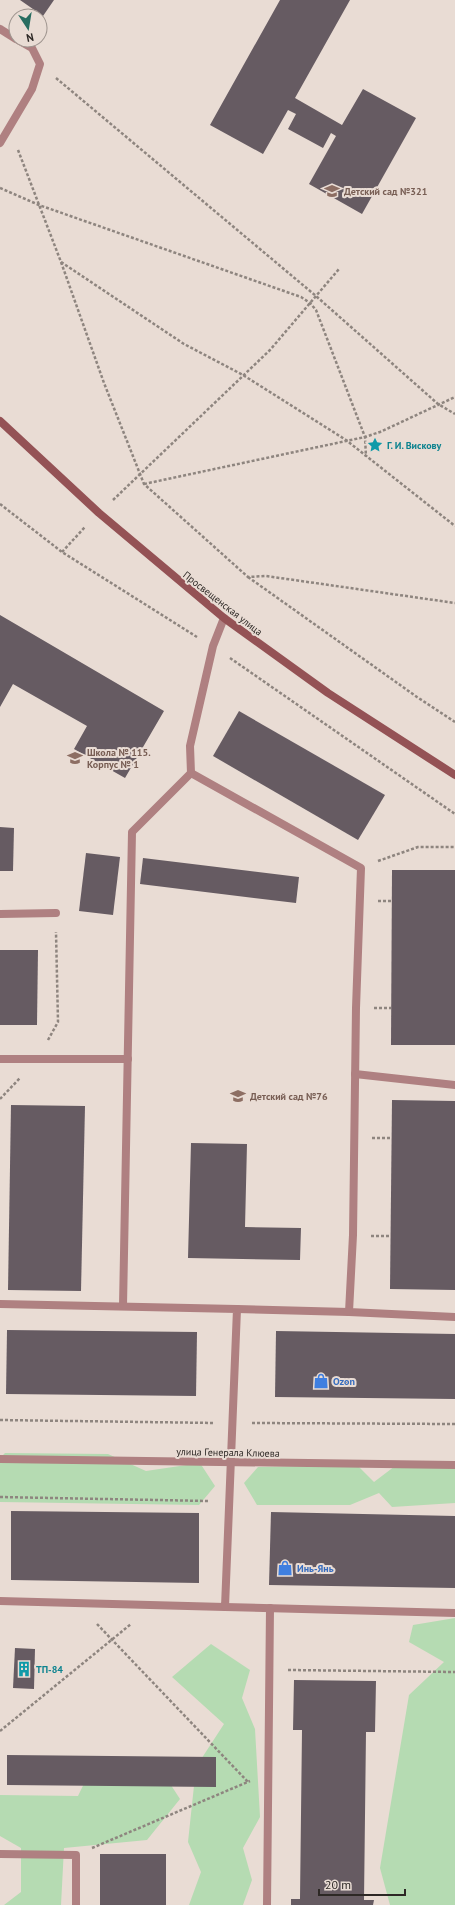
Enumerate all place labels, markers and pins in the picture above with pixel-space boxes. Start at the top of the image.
school or university icon: Детский сад №321 [323,182,341,200]
place label: Детский сад №321 [344,185,427,198]
place icon: Г. И. Вискову [366,436,384,454]
place label: Г. И. Вискову [387,439,442,452]
place label: Школа № 115. Корпус № 1 [87,746,151,771]
school or university icon: Школа № 115. Корпус № 1 [66,749,84,767]
school or university icon: Детский сад №76 [229,1087,247,1105]
place label: Детский сад №76 [250,1090,328,1103]
shop icon: Ozon [312,1372,330,1390]
place label: Ozon [333,1375,355,1388]
shop icon: Инь-Янь [276,1559,294,1577]
place label: Инь-Янь [297,1562,334,1575]
building icon: ТП-84 [15,1660,33,1678]
place label: ТП-84 [36,1663,63,1676]

